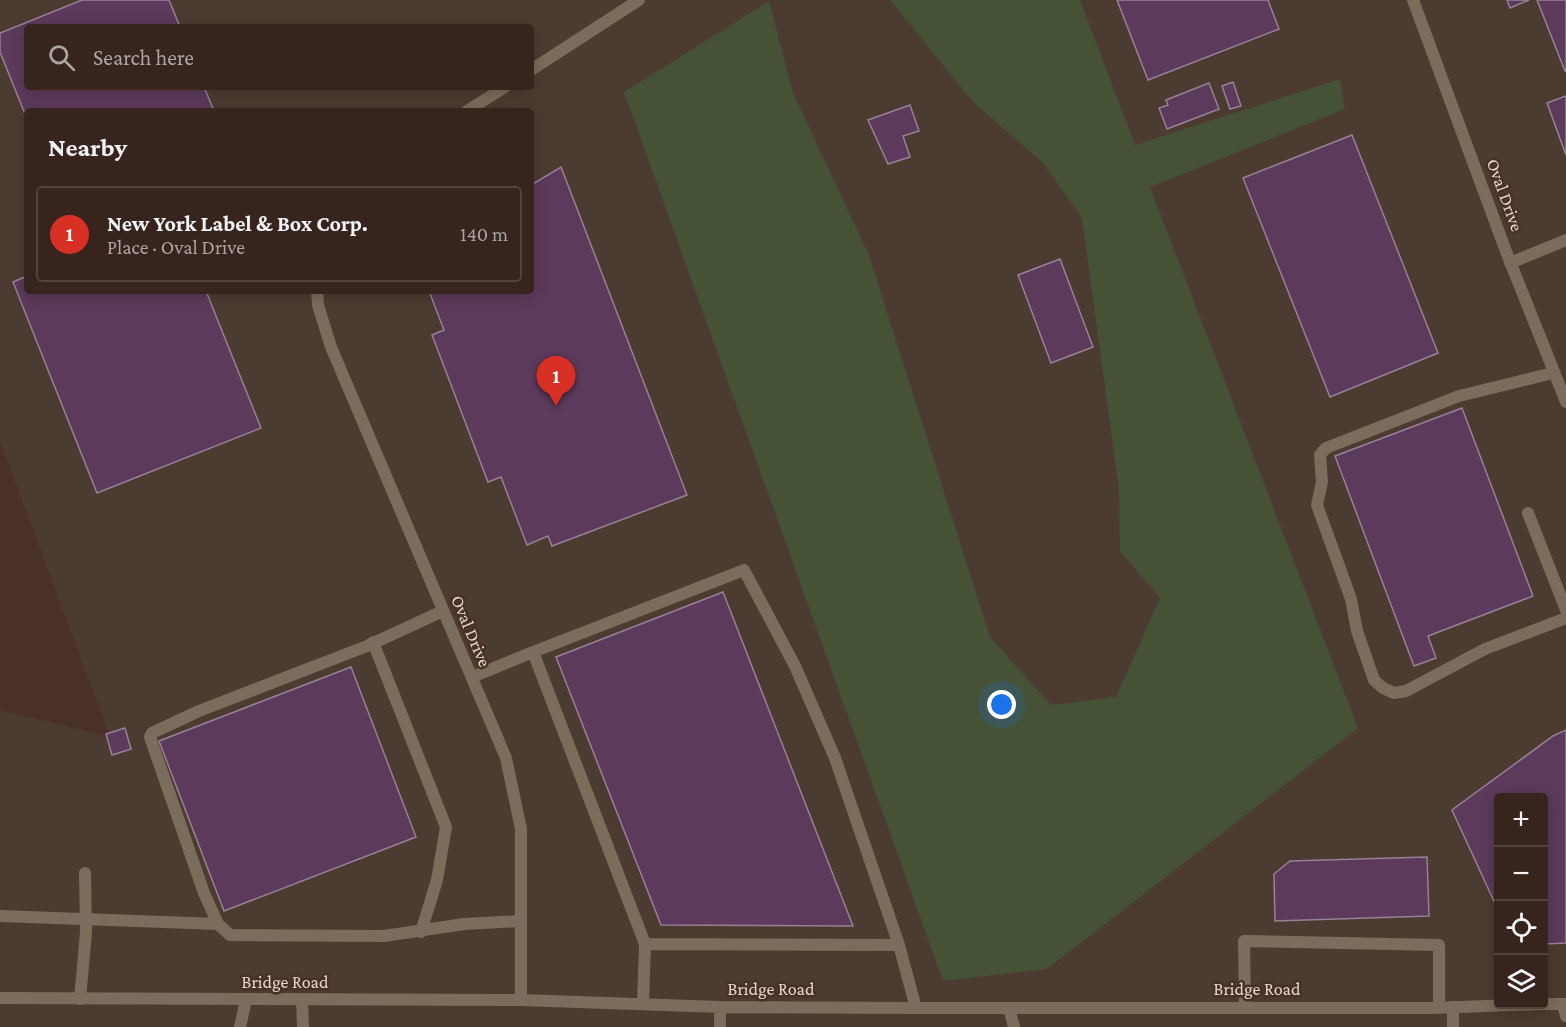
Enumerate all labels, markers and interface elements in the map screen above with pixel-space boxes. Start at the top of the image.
search box [24,24,534,90]
icon: search [45,41,78,74]
text: Search here [93,45,194,70]
text: Nearby [48,133,127,162]
street label: Oval Drive [1483,156,1527,234]
text: New York Label & Box Corp. [107,211,368,236]
text: 1 [66,223,73,245]
text: 140 m [460,223,508,245]
text: Place · Oval Drive [107,236,245,258]
pin: 1 [536,356,576,406]
street label: Oval Drive [447,592,495,670]
your location [987,690,1016,719]
map controls [1494,793,1548,1009]
button: + [1494,793,1548,847]
button: − [1494,847,1548,901]
button: locate [1494,901,1548,955]
button: layers [1494,955,1548,1009]
street label: Bridge Road [242,972,329,992]
street label: Bridge Road [728,979,815,999]
street label: Bridge Road [1214,979,1301,999]

